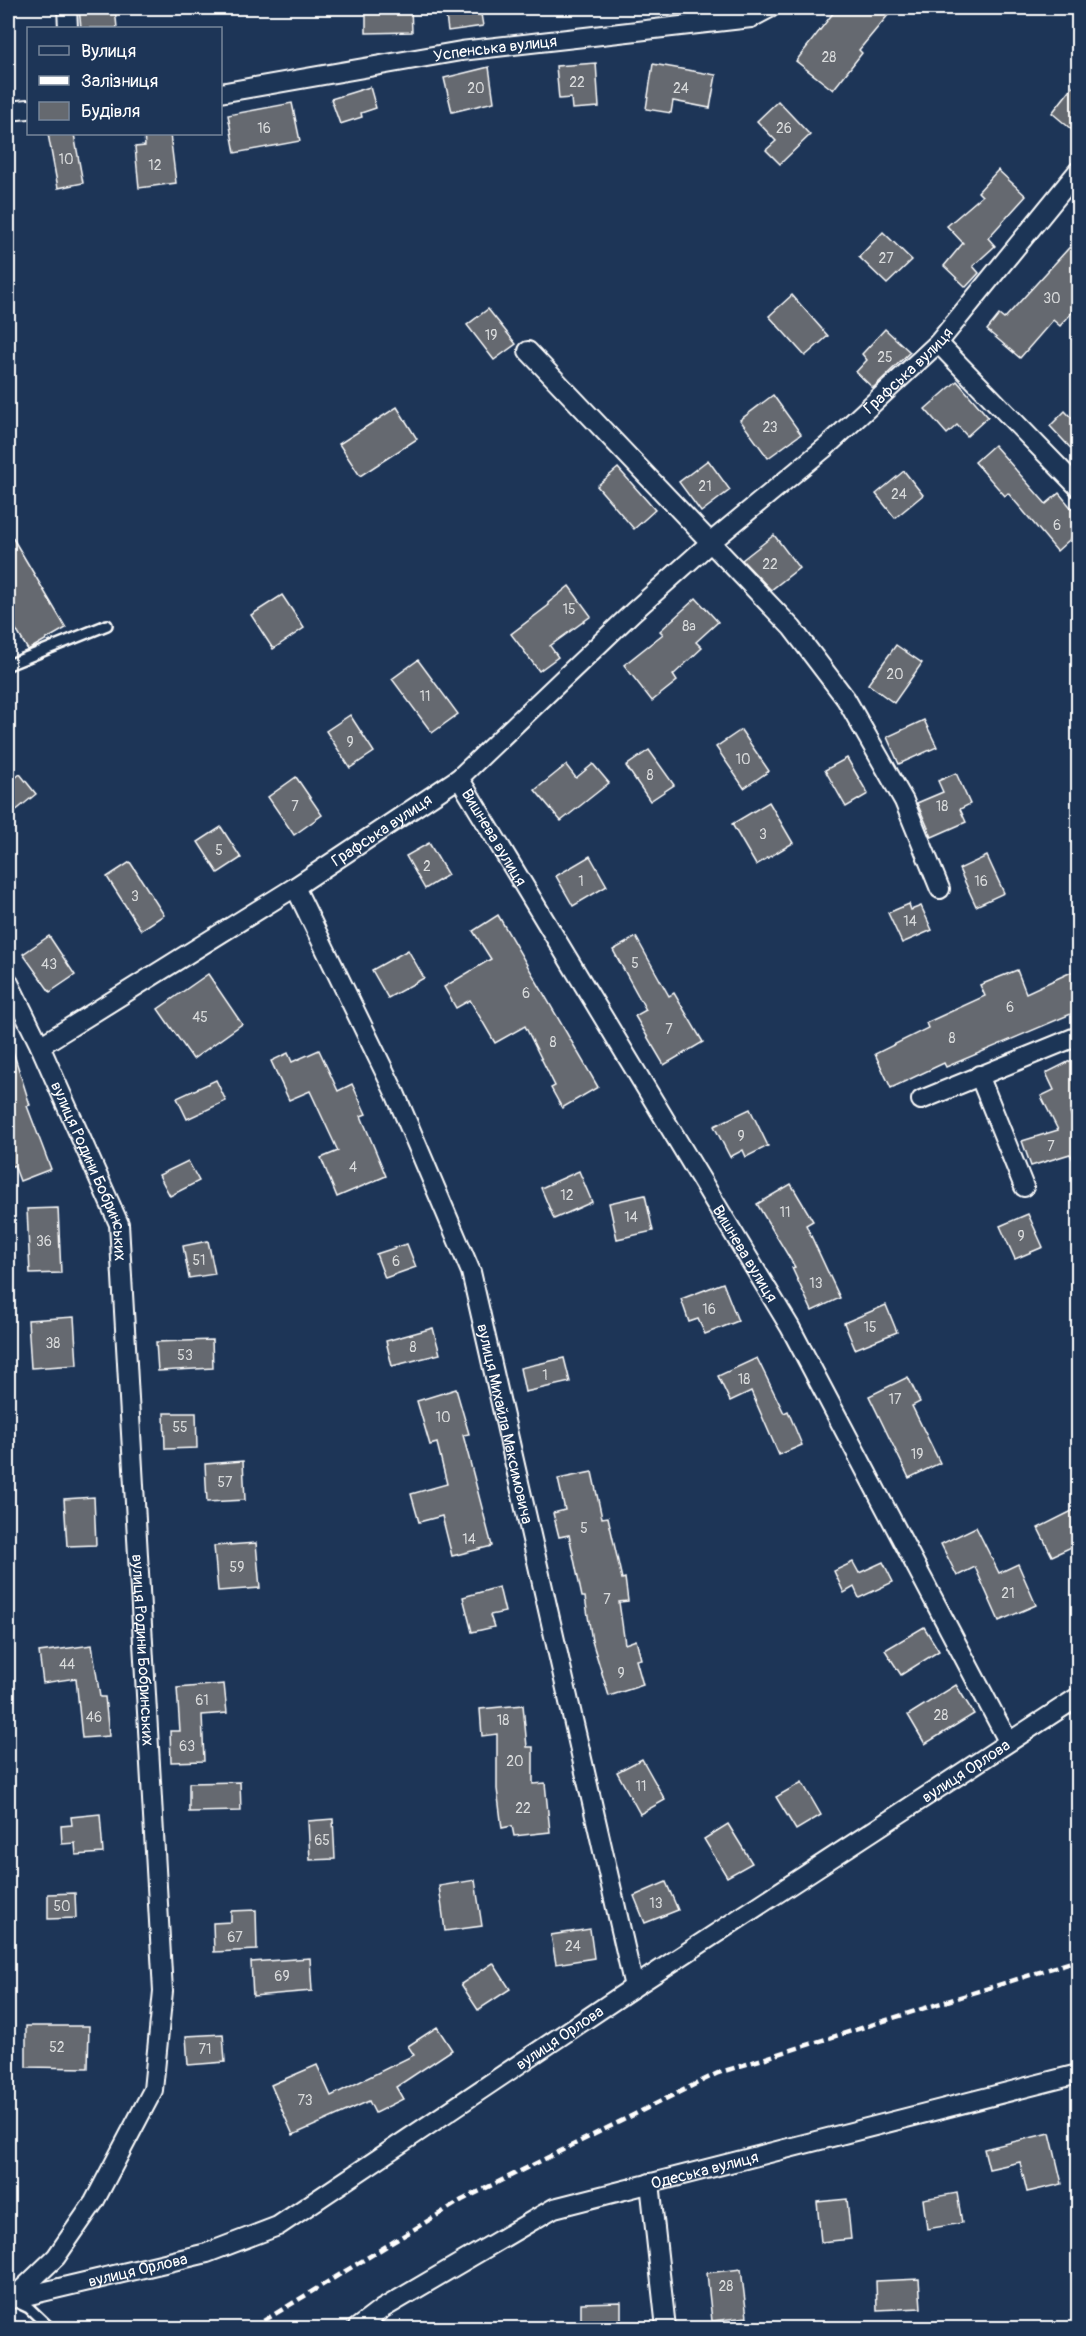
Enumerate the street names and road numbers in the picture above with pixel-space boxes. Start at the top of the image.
street label: Успенська вулиця [432,31,558,67]
street label: Графська вулиця [859,324,958,418]
street label: Вишнева вулиця [457,785,531,890]
street label: Графська вулиця [328,790,436,871]
street label: вулиця Родини Бобринських [46,1078,130,1261]
street label: Вишнева вулиця [708,1202,782,1306]
street label: вулиця Михайла Максимовича [472,1322,537,1526]
street label: вулиця Родини Бобринських [127,1554,158,1747]
street label: вулиця Орлова [918,1735,1014,1807]
street label: вулиця Орлова [512,2001,608,2075]
street label: Одеська вулиця [649,2147,760,2194]
street label: вулиця Орлова [86,2249,190,2292]

